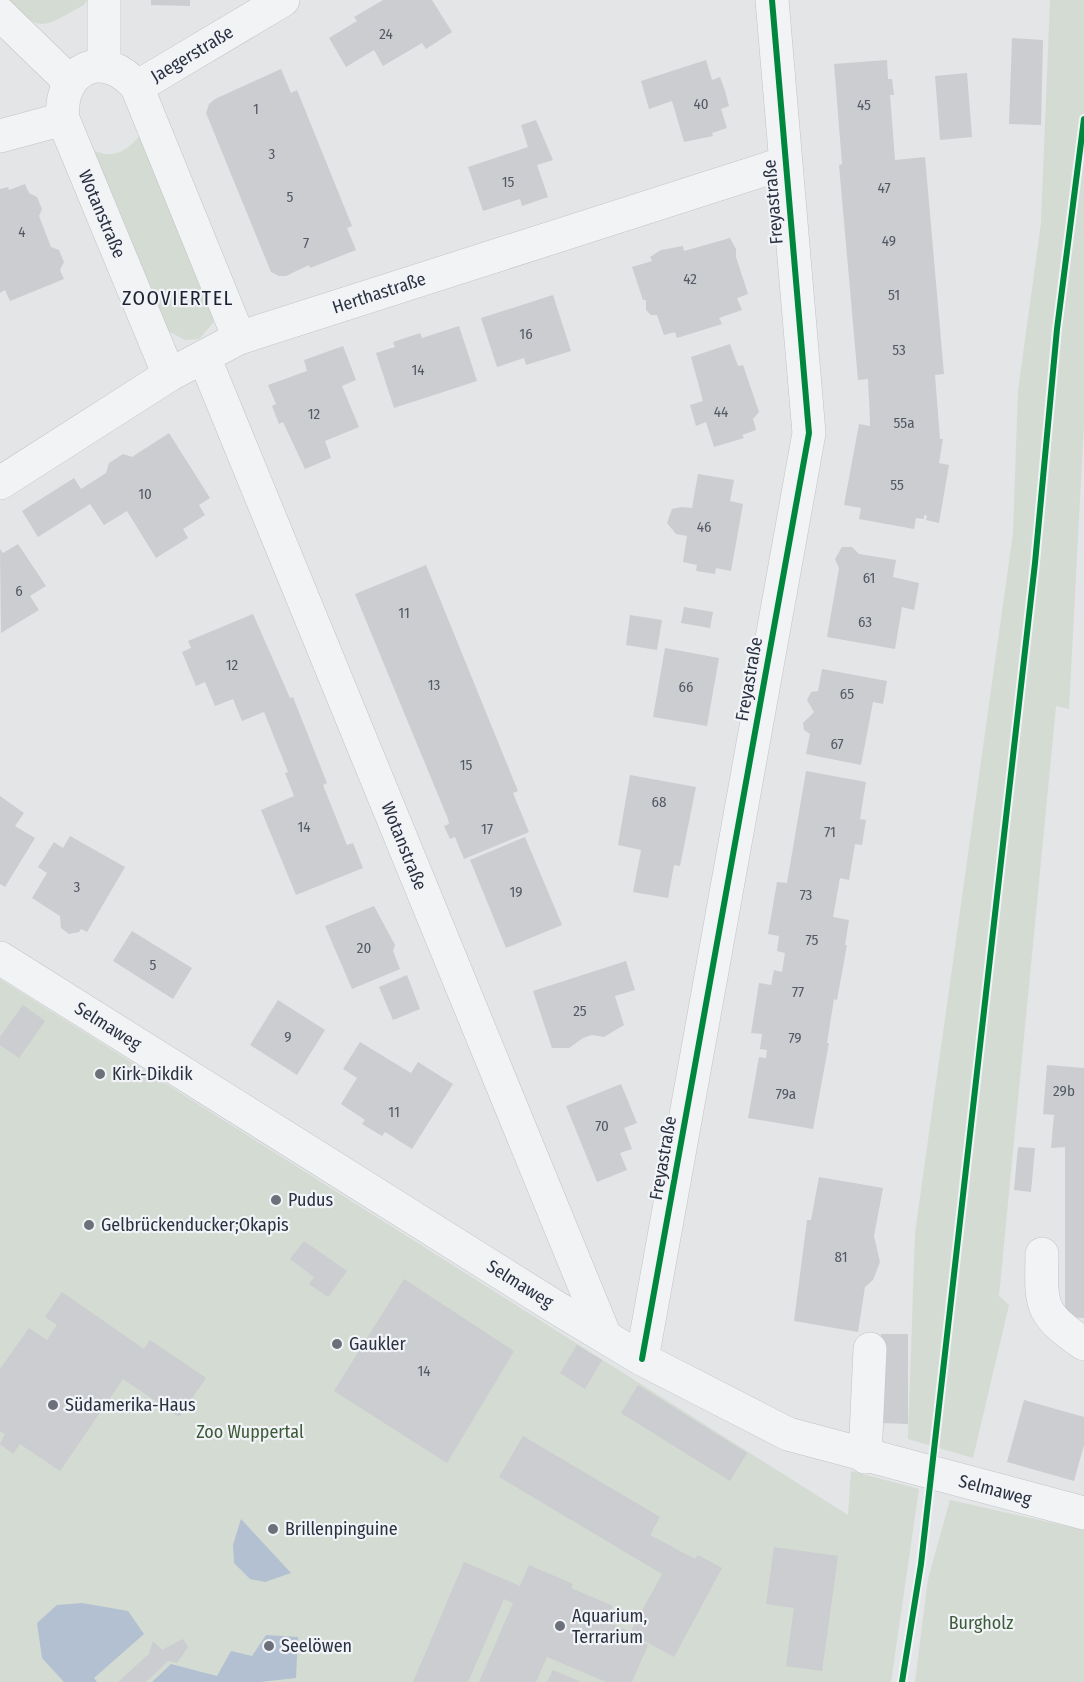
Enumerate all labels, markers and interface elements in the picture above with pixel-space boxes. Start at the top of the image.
street label: Jaegerstraße [147,21,237,87]
house number: 24 [379,25,393,43]
house number: 40 [693,95,709,113]
house number: 45 [857,96,871,114]
house number: 1 [253,100,259,118]
house number: 3 [269,145,276,163]
street label: Freyastraße [758,159,788,245]
street label: Wotanstraße [74,167,130,261]
house number: 15 [502,173,514,191]
house number: 47 [877,179,891,197]
house number: 5 [287,188,294,206]
house number: 4 [18,223,26,241]
house number: 49 [882,232,896,250]
house number: 7 [303,234,309,252]
street label: Herthastraße [330,268,429,318]
house number: 42 [683,270,697,288]
district label: ZOOVIERTEL [122,286,234,310]
house number: 51 [888,286,900,304]
house number: 16 [519,325,533,343]
house number: 53 [892,341,906,359]
house number: 14 [411,361,425,379]
house number: 44 [714,403,728,421]
house number: 12 [308,405,321,423]
house number: 55a [893,414,915,432]
house number: 55 [890,476,904,494]
house number: 10 [138,485,152,503]
house number: 46 [697,518,711,536]
house number: 61 [863,569,875,587]
house number: 6 [15,582,23,600]
house number: 11 [398,604,410,622]
house number: 63 [858,613,872,631]
street label: Freyastraße [731,635,767,723]
house number: 12 [226,656,239,674]
house number: 13 [428,676,441,694]
house number: 66 [679,678,693,696]
house number: 65 [840,685,854,703]
house number: 67 [830,735,844,753]
house number: 15 [460,756,472,774]
house number: 68 [652,793,666,811]
street label: Wotanstraße [376,799,432,894]
house number: 14 [297,818,311,836]
house number: 17 [481,820,493,838]
house number: 71 [824,823,836,841]
house number: 3 [74,878,81,896]
house number: 19 [509,883,523,901]
house number: 73 [800,886,813,904]
house number: 75 [806,931,818,949]
house number: 20 [357,939,371,957]
house number: 5 [150,956,157,974]
house number: 77 [792,983,804,1001]
street label: Selmaweg [71,997,146,1055]
house number: 25 [573,1002,587,1020]
house number: 9 [284,1028,292,1046]
house number: 79 [788,1029,802,1047]
place label: Kirk-Dikdik [112,1063,193,1085]
marker: Kirk-Dikdik [93,1067,107,1081]
house number: 29b [1053,1082,1075,1100]
house number: 79a [776,1085,796,1103]
house number: 11 [388,1103,400,1121]
street label: Freyastraße [645,1114,681,1202]
house number: 70 [595,1117,609,1135]
place label: Pudus [288,1189,333,1211]
marker: Pudus [269,1193,283,1207]
place label: Gelbrückenducker;Okapis [101,1214,289,1236]
marker: Gelbrückenducker;Okapis [82,1218,96,1232]
house number: 81 [835,1248,847,1266]
street label: Selmaweg [483,1255,558,1313]
place label: Gaukler [349,1333,406,1355]
marker: Gaukler [330,1337,344,1351]
house number: 14 [417,1362,431,1380]
place label: Südamerika-Haus [65,1394,196,1416]
marker: Südamerika-Haus [46,1398,60,1412]
park label: Zoo Wuppertal [196,1421,304,1443]
street label: Selmaweg [956,1470,1034,1510]
place label: Brillenpinguine [285,1518,398,1540]
marker: Brillenpinguine [266,1522,280,1536]
place label: Aquarium, Terrarium [572,1605,647,1648]
park label: Burgholz [949,1612,1013,1634]
marker: Aquarium, Terrarium [553,1619,567,1633]
place label: Seelöwen [281,1635,352,1657]
marker: Seelöwen [262,1639,276,1653]

